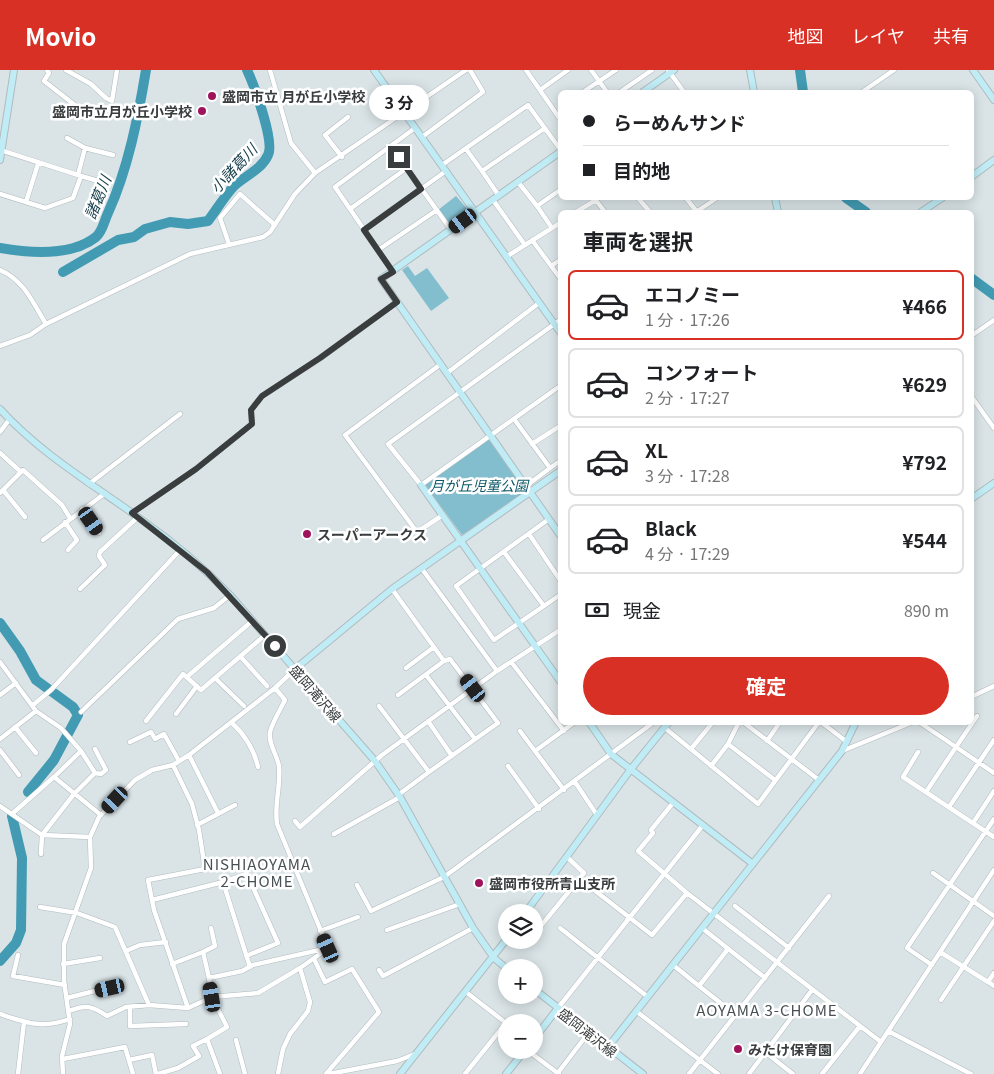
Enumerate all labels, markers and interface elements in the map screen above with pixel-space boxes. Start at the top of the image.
text: Movio [25,18,96,53]
text: 地図 [788,22,824,48]
text: レイヤ [852,22,905,48]
text: 共有 [933,22,969,48]
callout: 3 分 [369,84,429,119]
place label: 盛岡市立 月が丘小学校 [222,86,365,106]
marker: 盛岡市立 月が丘小学校 [206,90,218,102]
text: 3 分 [384,90,414,114]
place label: 盛岡市立月が丘小学校 [52,101,192,121]
marker: 盛岡市立月が丘小学校 [196,105,208,117]
text: らーめんサンド [613,108,746,135]
water label: 小諸葛川 [205,137,262,197]
route end [388,146,410,168]
text: 目的地 [613,156,670,183]
water label: 諸葛川 [79,170,116,222]
car [446,206,479,236]
text: 車両を選択 [583,224,693,256]
text: エコノミー [645,280,740,307]
icon: car [585,283,630,328]
text: ¥466 [902,292,947,319]
text: 1 分 · 17:26 [645,307,730,331]
text: コンフォート [645,358,758,385]
icon: car [585,361,630,406]
text: ¥629 [902,370,947,397]
text: 2 分 · 17:27 [645,385,730,409]
text: XL [645,436,668,463]
icon: car [585,439,630,484]
text: ¥792 [902,448,947,475]
text: 3 分 · 17:28 [645,463,730,487]
park label: 月が丘児童公園 [430,475,530,495]
car [76,504,105,538]
text: Black [645,514,697,541]
icon: car [585,517,630,562]
place label: スーパーアークス [317,524,427,544]
text: ¥544 [902,526,947,553]
marker: スーパーアークス [301,528,313,540]
text: 4 分 · 17:29 [645,541,730,565]
icon: cash [583,596,611,624]
text: 現金 [623,596,661,623]
text: 890 m [904,598,949,622]
route start [264,635,286,657]
button: 確定 [583,657,949,715]
street label: 盛岡滝沢線 [285,660,347,726]
car [457,672,488,704]
car [99,784,130,816]
district label: NISHIAOYAMA 2-CHOME [203,853,311,891]
place label: 盛岡市役所青山支所 [489,873,615,893]
marker: 盛岡市役所青山支所 [473,877,485,889]
map controls [498,904,543,1059]
button: layers [498,904,543,949]
car [315,931,340,965]
button: + [498,959,543,1004]
car [93,977,126,999]
car [202,981,221,1013]
district label: AOYAMA 3-CHOME [696,999,838,1020]
street label: 盛岡滝沢線 [554,1003,622,1061]
button: − [498,1014,543,1059]
place label: みたけ保育園 [748,1039,832,1059]
marker: みたけ保育園 [732,1043,744,1055]

